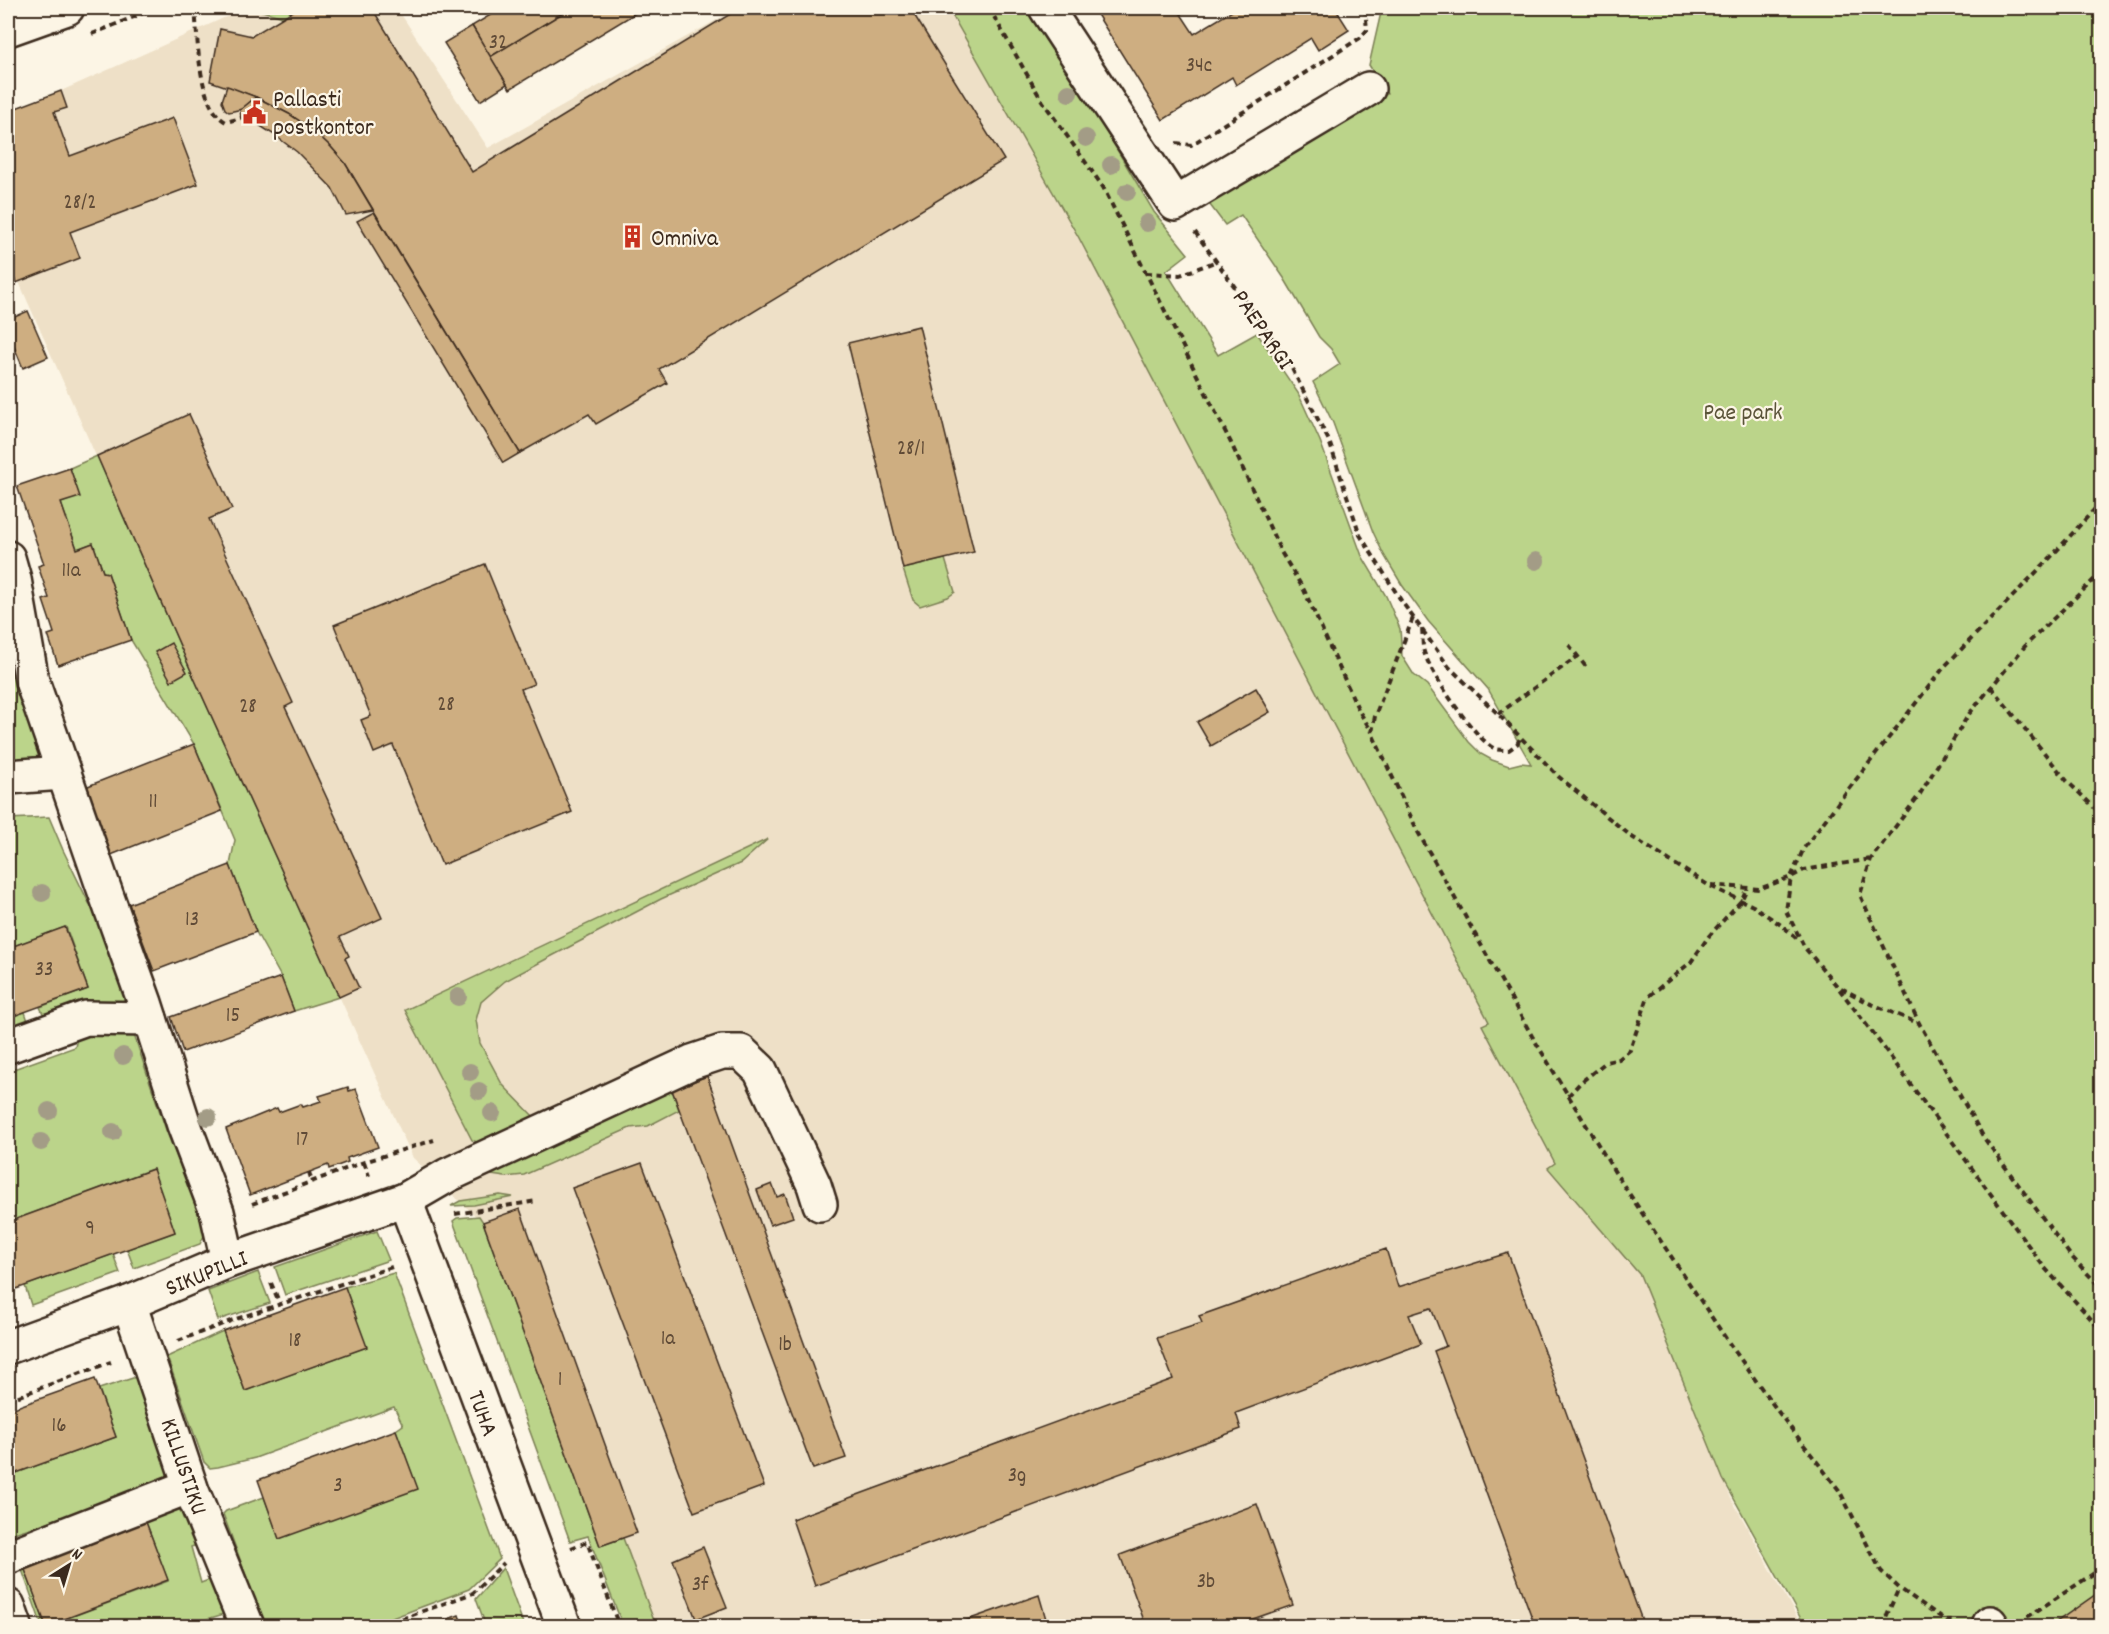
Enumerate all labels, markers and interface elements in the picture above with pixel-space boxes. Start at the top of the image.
house number: 32 [489,29,507,59]
house number: 34c [1186,52,1212,82]
place label: Pallasti postkontor [273,84,374,146]
public building icon: Pallasti postkontor [242,99,268,125]
house number: 28/2 [64,189,96,219]
place label: Omniva [651,223,719,257]
building icon: Omniva [620,224,646,250]
street label: PAEPARGI [1222,284,1301,378]
park label: Pae park [1703,397,1783,431]
house number: 28/1 [897,435,925,465]
house number: 11a [61,557,82,587]
house number: 28 [437,691,455,721]
house number: 28 [239,693,257,723]
house number: 11 [148,788,158,818]
house number: 13 [185,906,199,936]
house number: 33 [35,956,53,986]
house number: 15 [226,1002,240,1032]
house number: 17 [296,1126,308,1156]
house number: 9 [85,1215,95,1245]
street label: SIKUPILLI [161,1243,254,1307]
house number: 1a [661,1325,676,1355]
house number: 18 [288,1327,302,1357]
house number: 1b [778,1331,792,1361]
house number: 1 [558,1366,562,1396]
street label: TUHA [457,1386,505,1442]
house number: 16 [52,1412,66,1442]
street label: KILLUSTIKU [150,1414,215,1520]
house number: 3g [1008,1462,1026,1492]
house number: 3 [333,1472,343,1502]
north arrow [39,1535,99,1595]
text: N [66,1543,87,1567]
house number: 3b [1197,1568,1215,1598]
house number: 3f [692,1571,709,1601]

